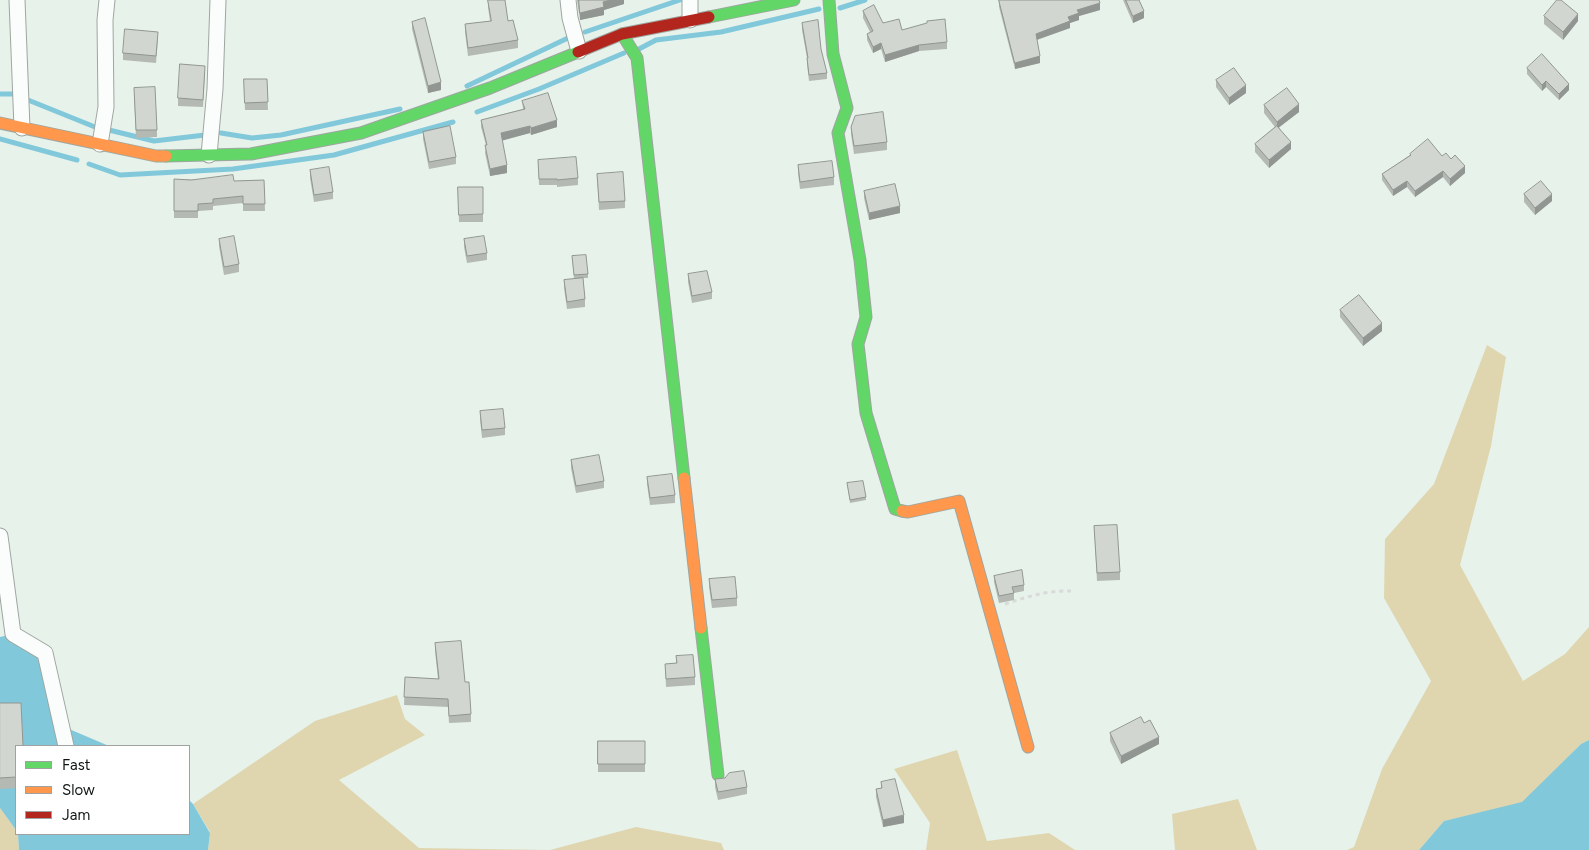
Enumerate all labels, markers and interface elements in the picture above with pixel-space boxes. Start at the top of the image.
legend [15,745,190,835]
text: Fast [62,756,90,774]
text: Slow [62,781,95,799]
text: Jam [62,806,90,824]

